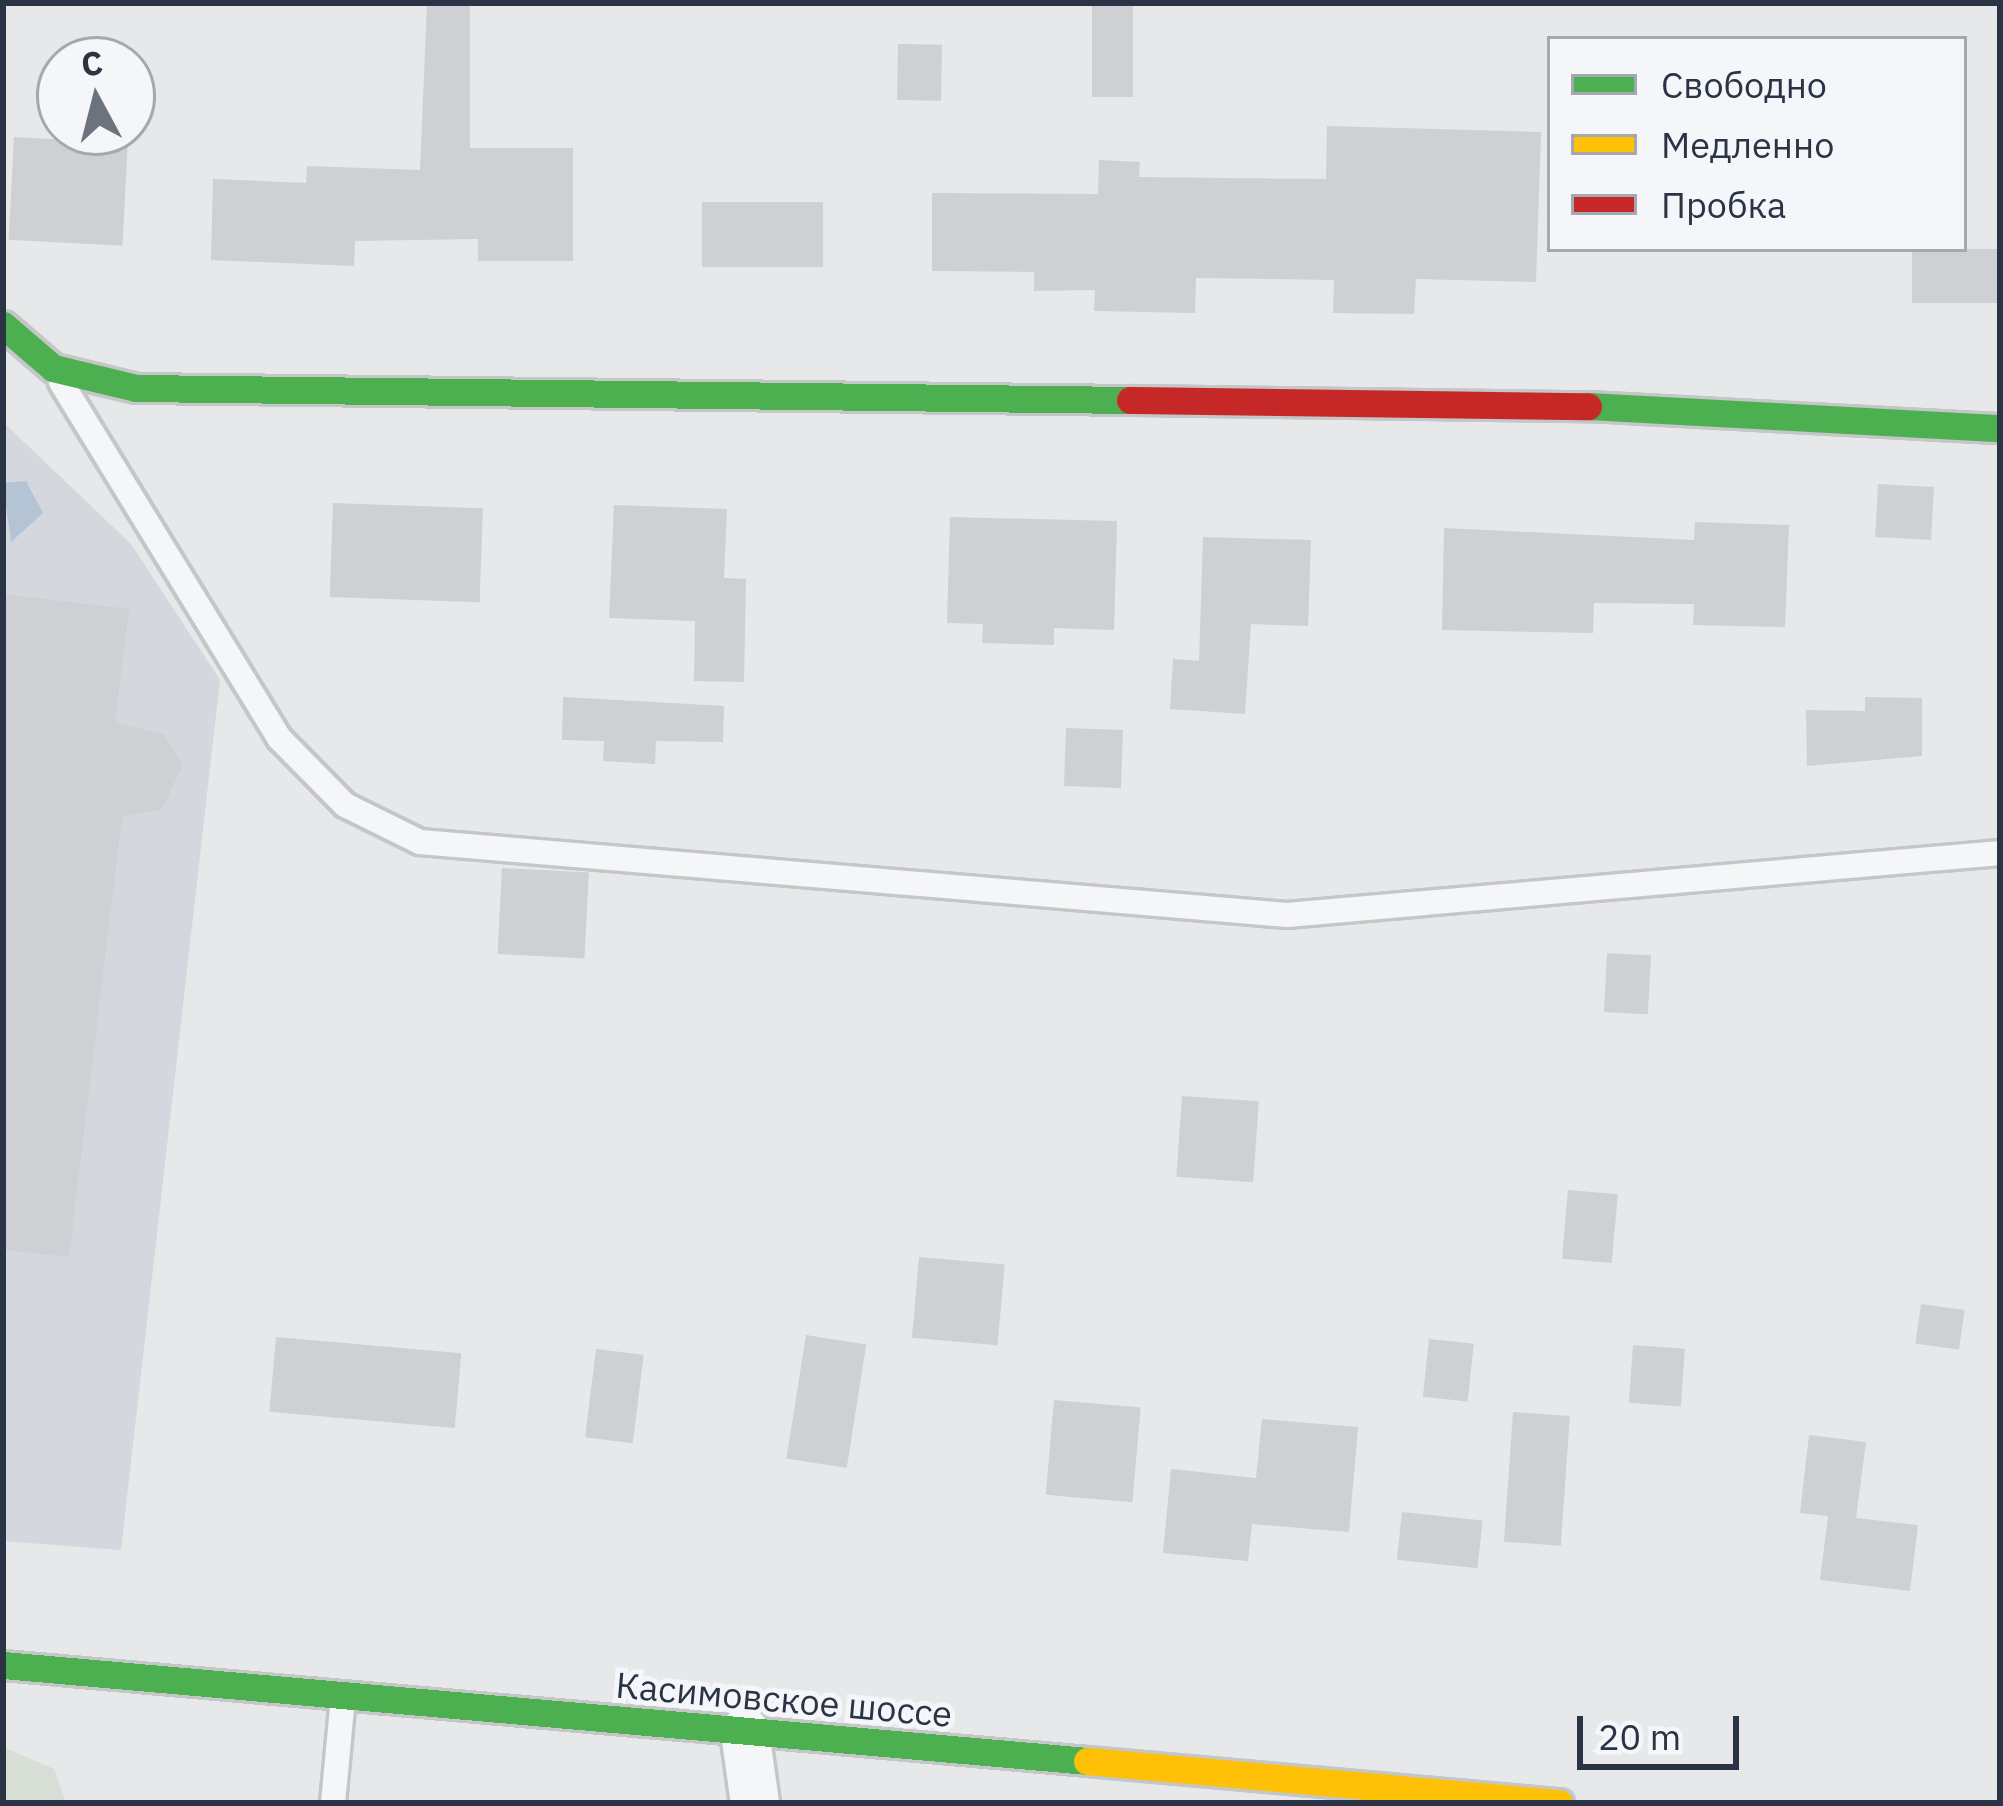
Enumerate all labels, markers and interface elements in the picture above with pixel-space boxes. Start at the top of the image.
north arrow [36,36,156,156]
legend [1547,36,1967,252]
text: С [79,40,105,85]
text: Свободно [1661,61,1827,108]
text: Медленно [1661,121,1834,168]
text: Пробка [1661,181,1786,228]
street label: Касимовское шоссе [614,1663,954,1735]
scale bar [1583,1692,1745,1766]
text: 20 m [1598,1713,1681,1760]

